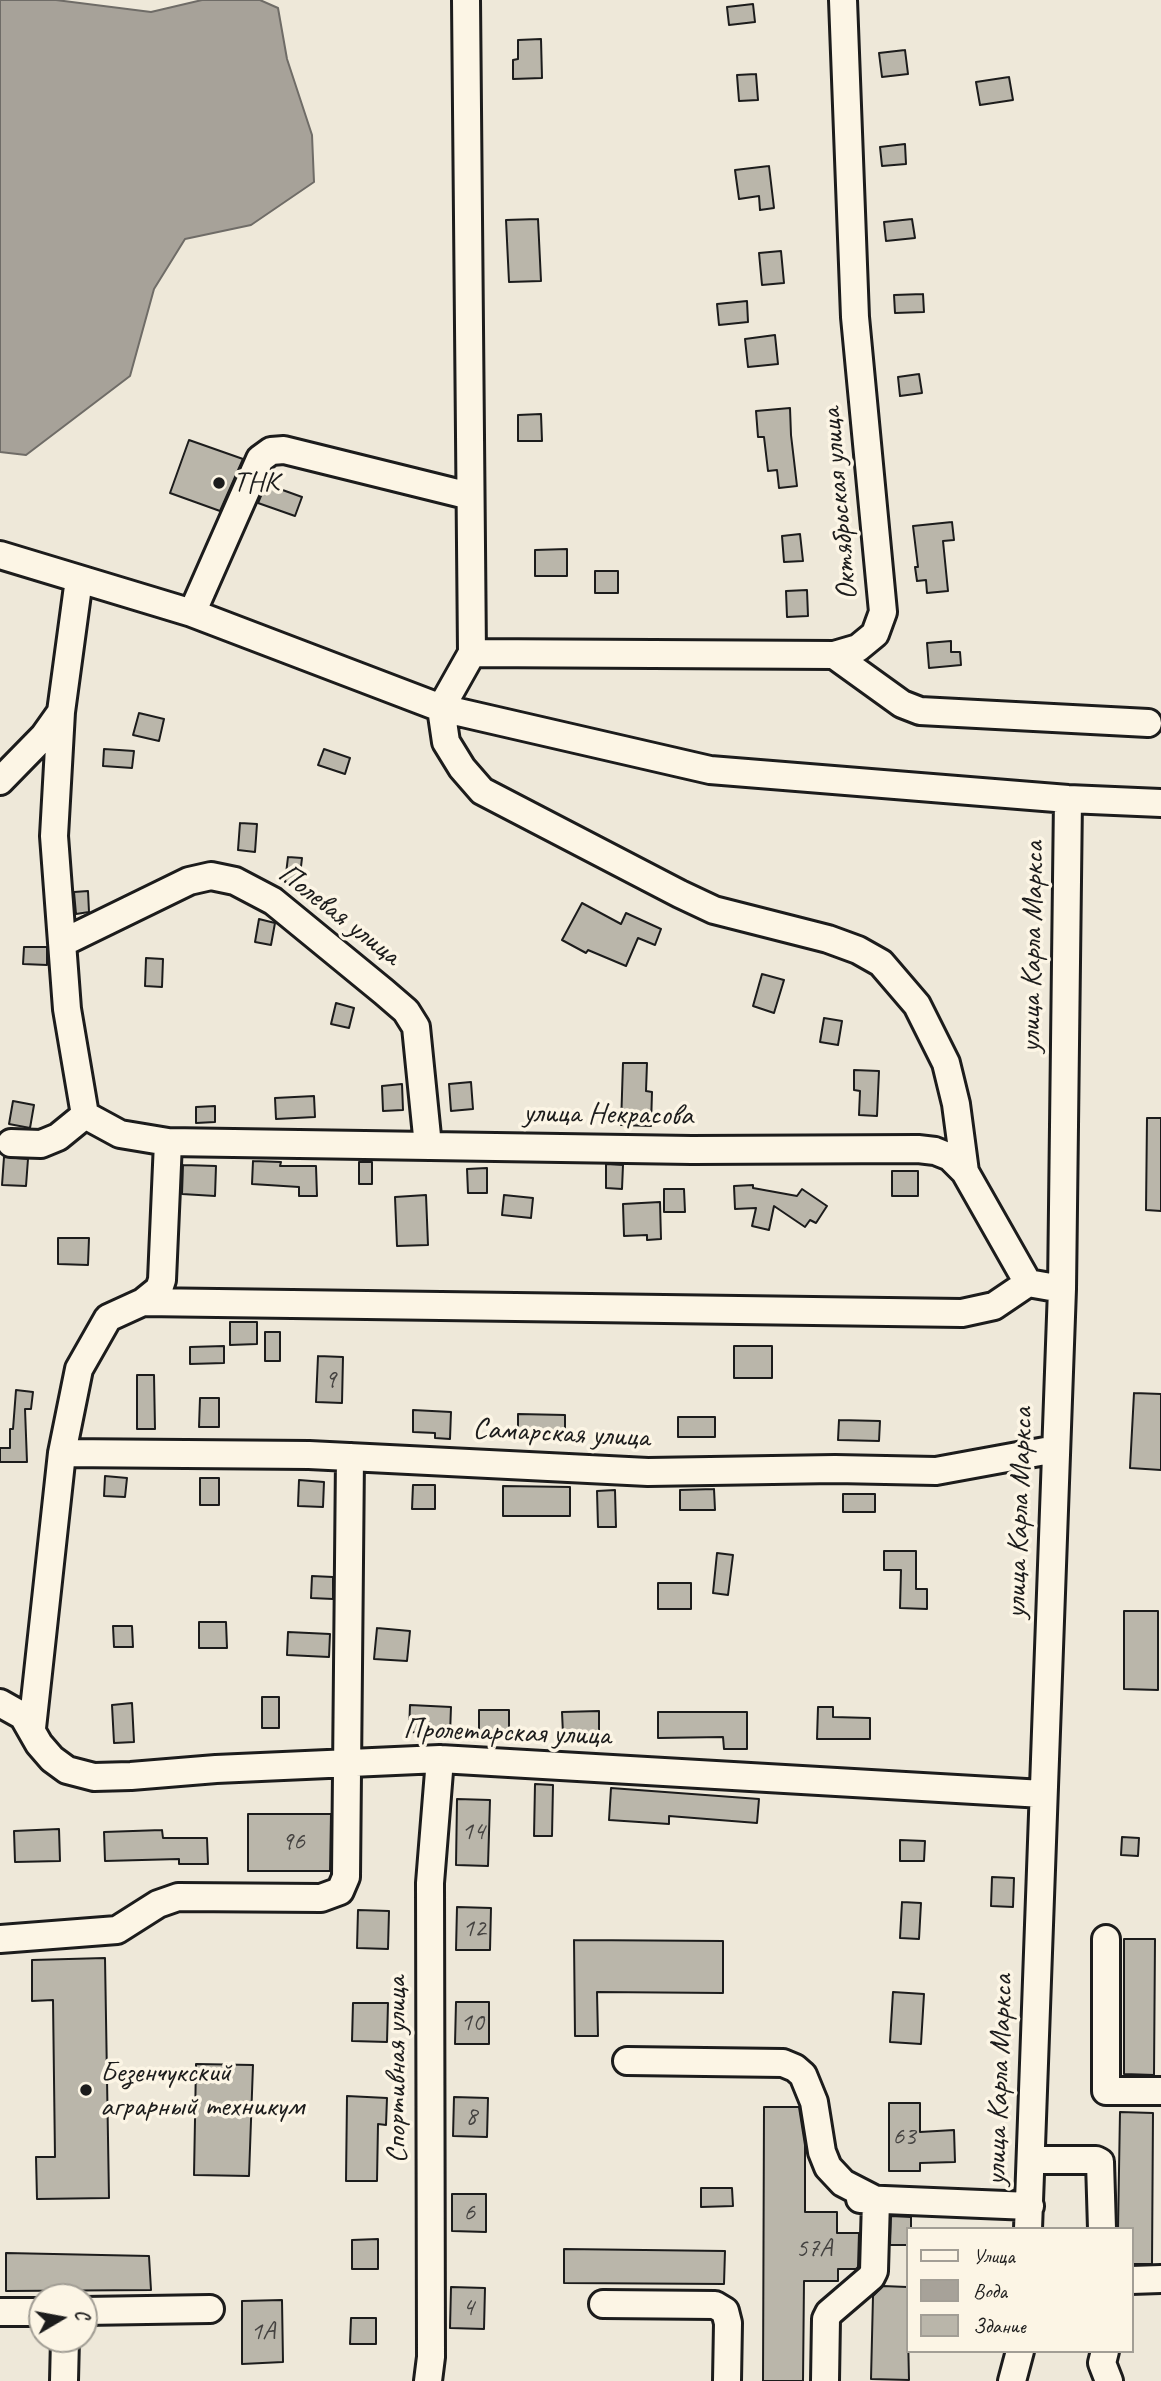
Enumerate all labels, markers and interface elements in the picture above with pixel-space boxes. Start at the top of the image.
street label: Октябрьская улица [814,406,866,602]
place label: ТНК [233,465,278,501]
marker: ТНК [211,475,227,491]
street label: улица Карла Маркса [1013,841,1053,1053]
street label: Полевая улица [271,856,407,974]
street label: улица Некрасова [523,1096,693,1134]
house number: 9 [324,1364,336,1396]
street label: улица Карла Маркса [998,1407,1042,1619]
street label: Самарская улица [472,1411,650,1457]
street label: Пролетарская улица [403,1711,611,1755]
house number: 14 [461,1816,485,1848]
house number: 96 [281,1826,305,1858]
house number: 12 [462,1913,486,1945]
street label: улица Карла Маркса [978,1974,1022,2186]
street label: Спортивная улица [379,1976,415,2164]
house number: 10 [460,2007,484,2039]
place label: Безенчукский аграрный техникум [100,2055,304,2126]
marker: Безенчукский аграрный техникум [78,2082,94,2098]
house number: 8 [465,2101,477,2133]
house number: 63 [892,2121,916,2153]
house number: 6 [463,2197,475,2229]
legend [906,2227,1133,2353]
house number: 57А [796,2233,832,2265]
text: Улица [973,2243,1015,2269]
text: Вода [973,2278,1007,2304]
north arrow [28,2283,98,2353]
house number: 4 [462,2292,474,2324]
text: С [69,2308,94,2321]
text: Здание [973,2313,1026,2339]
house number: 1А [251,2316,275,2348]

